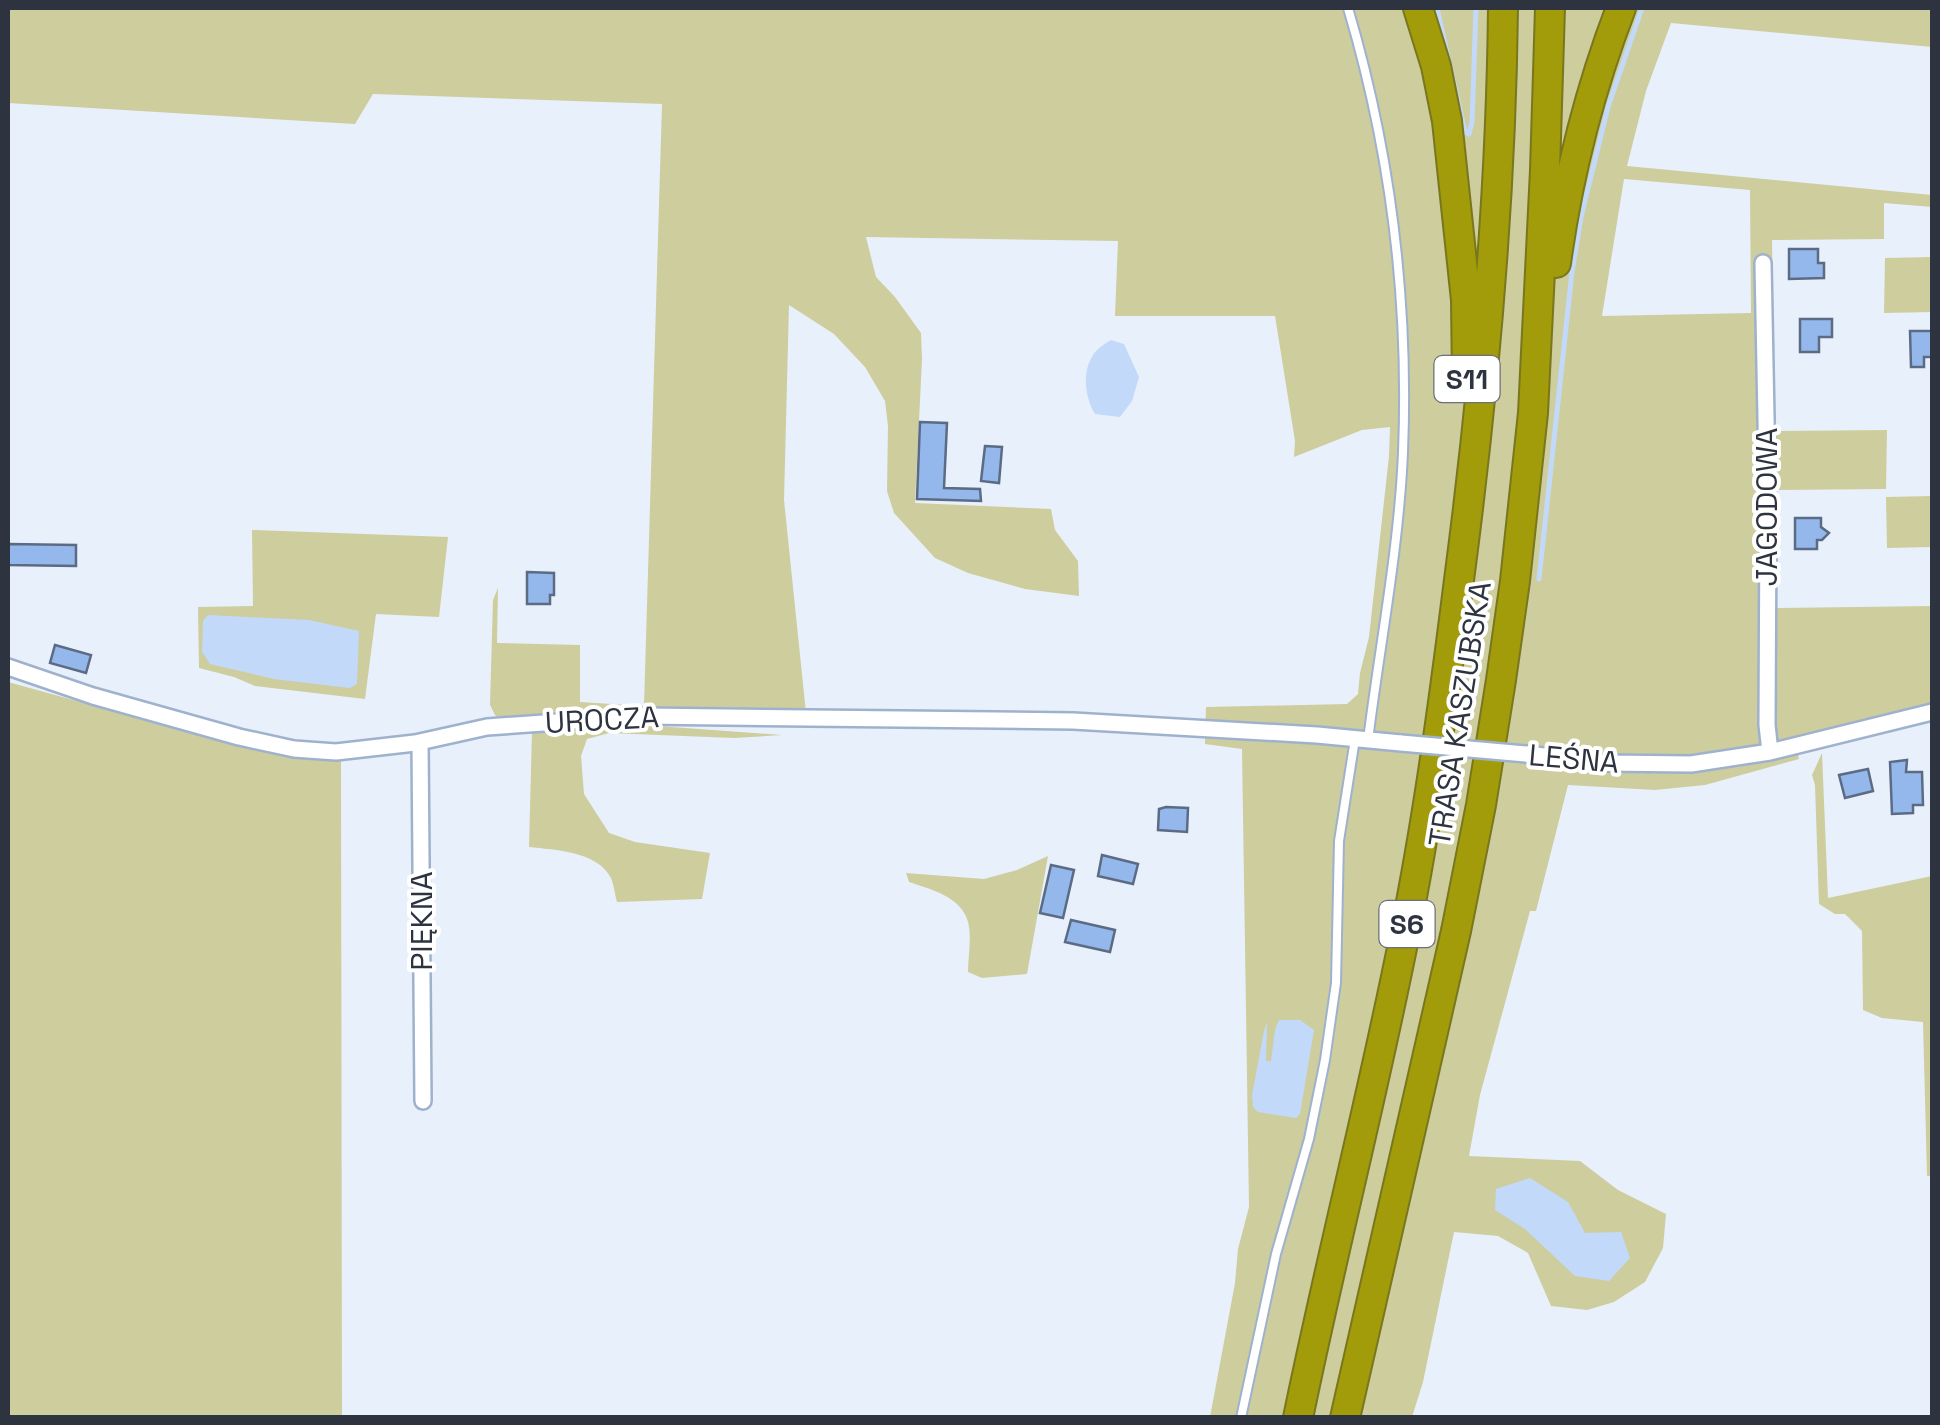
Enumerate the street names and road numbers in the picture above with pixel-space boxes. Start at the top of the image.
road number: S11 [1434,356,1500,402]
street label: JAGODOWA [1747,428,1786,586]
street label: TRASA KASZUBSKA [1419,578,1500,849]
street label: UROCZA [544,697,660,742]
street label: LEŚNA [1527,735,1621,782]
street label: PIĘKNA [402,871,441,971]
road number: S6 [1380,901,1434,947]

